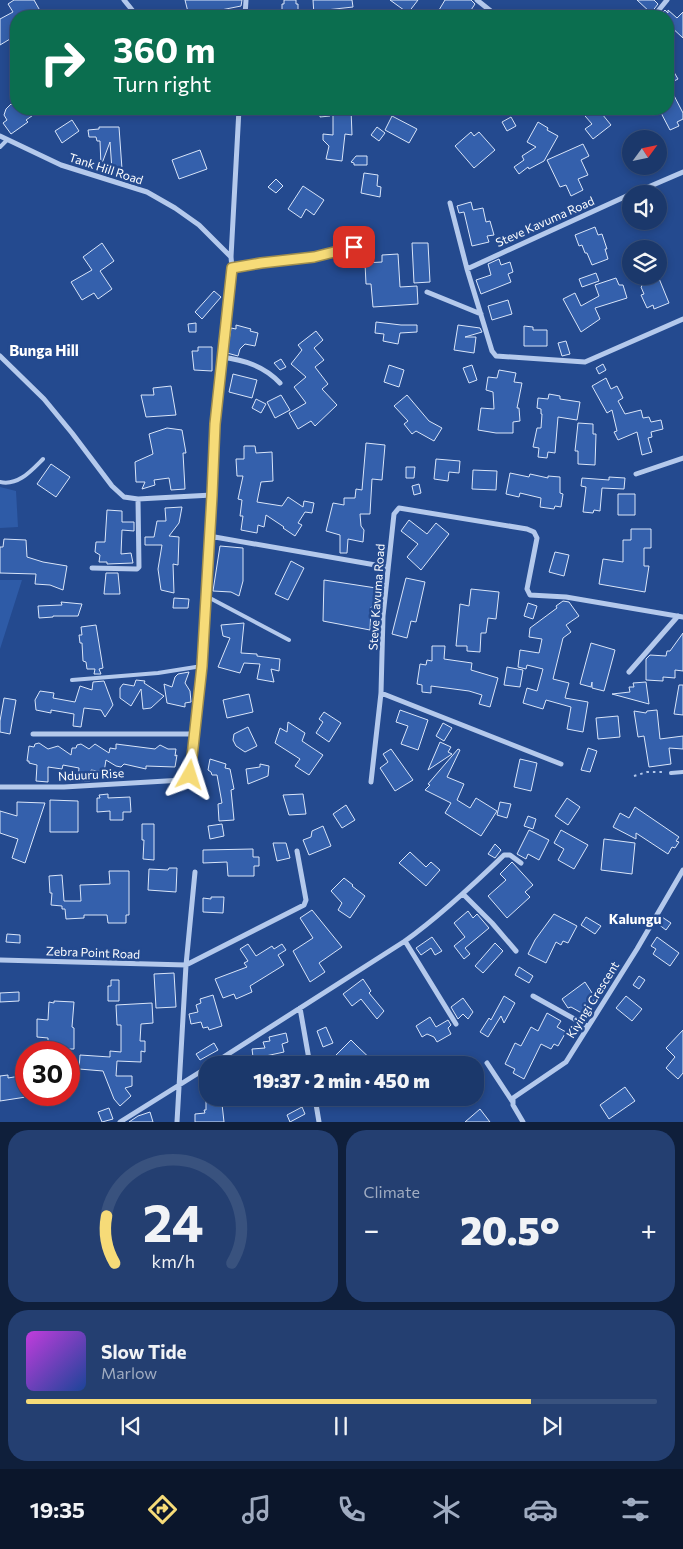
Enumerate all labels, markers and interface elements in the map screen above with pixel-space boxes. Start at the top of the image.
text: 360 m [113,27,215,70]
icon: right [30,30,95,95]
text: Turn right [113,70,211,97]
north arrow [622,130,668,175]
map controls [622,130,667,285]
street label: Tank Hill Road [67,149,145,187]
button: sound [622,185,667,230]
street label: Steve Kavuma Road [493,193,596,249]
pin [333,226,375,268]
icon: arrive [340,233,368,261]
button: layers [622,240,667,285]
district label: Bunga Hill [9,341,79,359]
street label: Steve Kavuma Road [365,543,387,651]
position arrow [163,748,215,800]
street label: Nduuru Rise [58,765,124,783]
district label: Kalungu [609,910,661,927]
street label: Zebra Point Road [46,943,141,961]
street label: Kiyingi Crescent [563,958,621,1040]
speed limit sign: 30 [15,1041,80,1106]
text: 19:37 · 2 min · 450 m [253,1069,430,1092]
text: Climate [364,1182,420,1201]
text: 24 [142,1189,203,1253]
text: 20.5° [460,1206,560,1253]
text: − [364,1212,379,1246]
text: + [641,1212,657,1246]
text: km/h [151,1250,194,1272]
text: Slow Tide [101,1340,187,1363]
text: Marlow [101,1363,157,1382]
icon: previous [117,1412,145,1440]
icon: pause [327,1412,355,1440]
icon: next [538,1412,566,1440]
icon: directions [145,1492,180,1527]
icon: music [239,1492,274,1527]
icon: phone [334,1492,369,1527]
icon: climate [429,1492,464,1527]
icon: car [523,1492,558,1527]
icon: filters [618,1492,653,1527]
text: 19:35 [30,1496,85,1523]

